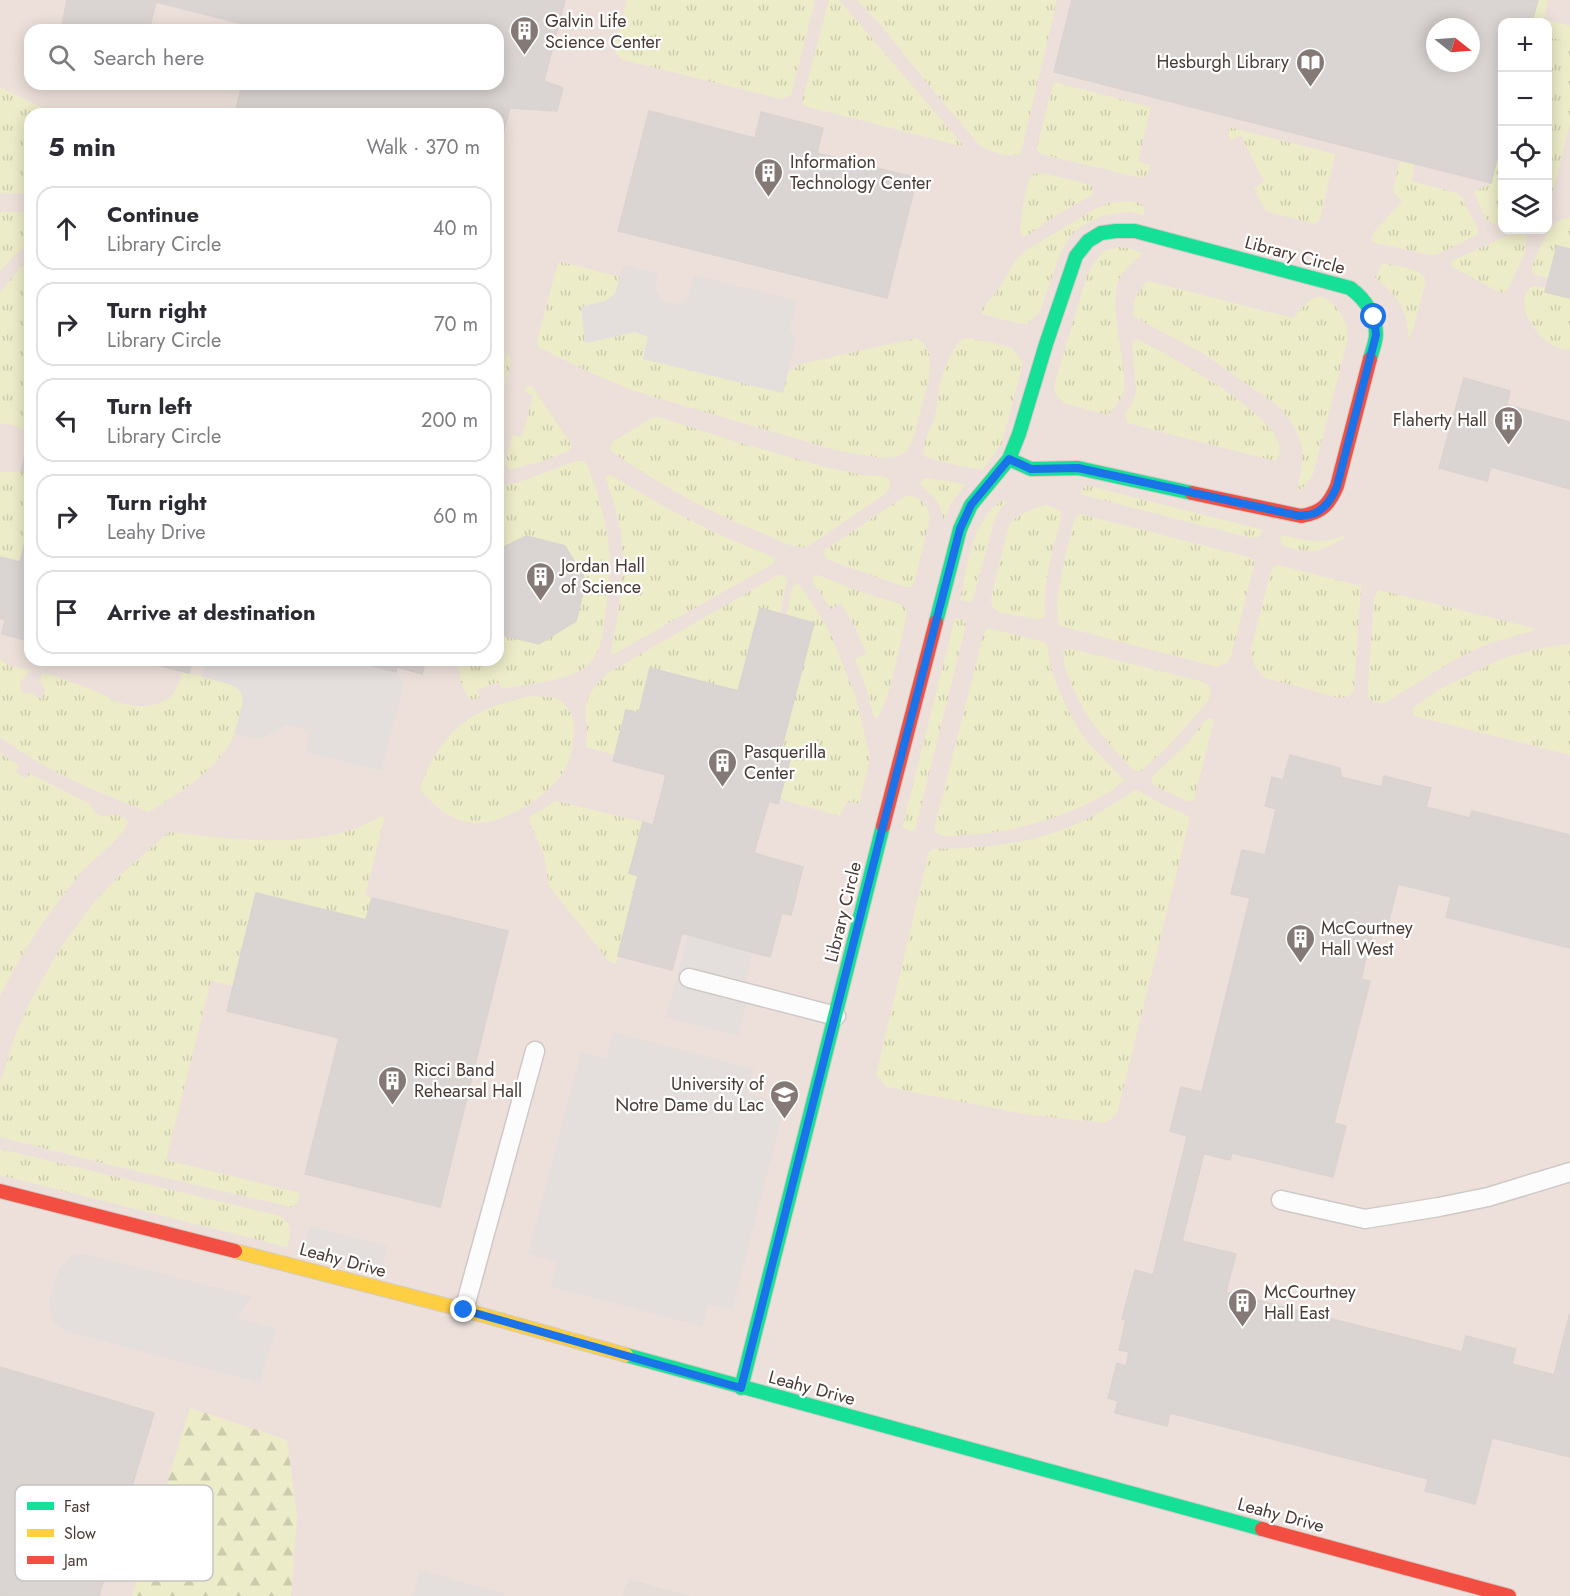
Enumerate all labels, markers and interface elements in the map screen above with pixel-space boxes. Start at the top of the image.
place label: Galvin Life Science Center [545,8,662,55]
building icon: Galvin Life Science Center [508,15,540,57]
north arrow [1426,18,1480,72]
map controls [1498,18,1552,234]
button: + [1498,18,1552,72]
search box [24,24,504,90]
icon: search [45,41,78,74]
text: Search here [93,41,204,73]
library icon: Hesburgh Library [1294,46,1326,88]
place label: Hesburgh Library [1156,49,1289,75]
button: − [1498,72,1552,126]
button: locate [1498,126,1552,180]
text: 5 min [48,128,116,166]
text: Walk · 370 m [366,133,480,162]
place label: Information Technology Center [790,149,932,196]
building icon: Information Technology Center [753,156,785,198]
button: layers [1498,180,1552,234]
text: Continue [107,198,199,230]
icon: ahead [50,212,83,245]
text: 40 m [433,214,478,243]
street label: Library Circle [1242,229,1348,281]
text: Library Circle [107,230,221,259]
text: Turn right [107,294,207,326]
route start [1360,303,1386,329]
icon: right [50,308,83,341]
text: 70 m [434,310,478,339]
text: Library Circle [107,326,221,355]
text: Turn left [107,390,192,422]
icon: left [50,404,83,437]
building icon: Flaherty Hall [1492,404,1524,446]
text: 200 m [421,406,478,435]
place label: Flaherty Hall [1393,407,1487,433]
text: Library Circle [107,422,221,451]
text: Turn right [107,486,207,518]
icon: right [50,500,83,533]
text: 60 m [433,502,478,531]
text: Leahy Drive [107,518,206,547]
place label: Jordan Hall of Science [559,553,645,600]
building icon: Jordan Hall of Science [524,560,556,602]
icon: arrive [50,596,83,629]
text: Arrive at destination [107,596,316,628]
place label: Pasquerilla Center [744,739,826,786]
building icon: Pasquerilla Center [707,746,739,788]
street label: Library Circle [818,859,868,965]
place label: McCourtney Hall West [1321,915,1413,962]
building icon: McCourtney Hall West [1284,922,1316,964]
place label: Ricci Band Rehearsal Hall [414,1057,522,1104]
building icon: Ricci Band Rehearsal Hall [377,1064,409,1106]
place label: University of Notre Dame du Lac [615,1071,765,1118]
school or university icon: University of Notre Dame du Lac [769,1078,801,1120]
street label: Leahy Drive [297,1236,389,1284]
place label: McCourtney Hall East [1264,1279,1356,1326]
building icon: McCourtney Hall East [1227,1286,1259,1328]
route end [450,1296,476,1322]
street label: Leahy Drive [766,1364,858,1412]
legend [15,1485,213,1581]
street label: Leahy Drive [1235,1491,1327,1539]
text: Fast [64,1495,90,1518]
text: Slow [64,1522,96,1545]
text: Jam [62,1549,88,1572]

